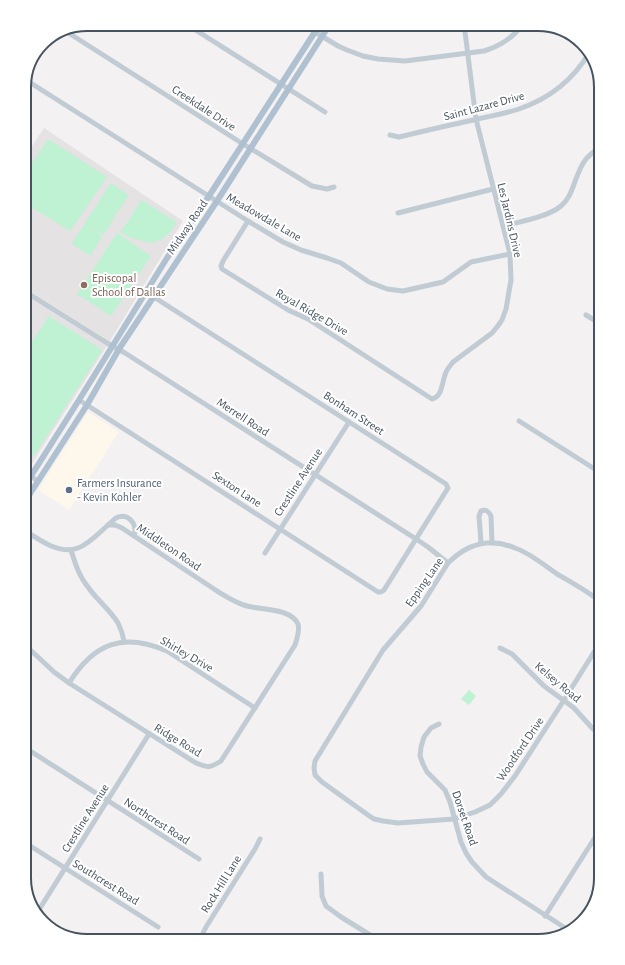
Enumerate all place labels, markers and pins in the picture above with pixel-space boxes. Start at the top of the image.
place label: Episcopal School of Dallas [92,272,166,298]
marker: Episcopal School of Dallas [79,280,89,290]
place label: Farmers Insurance - Kevin Kohler [77,477,162,503]
marker: Farmers Insurance - Kevin Kohler [64,485,74,495]

